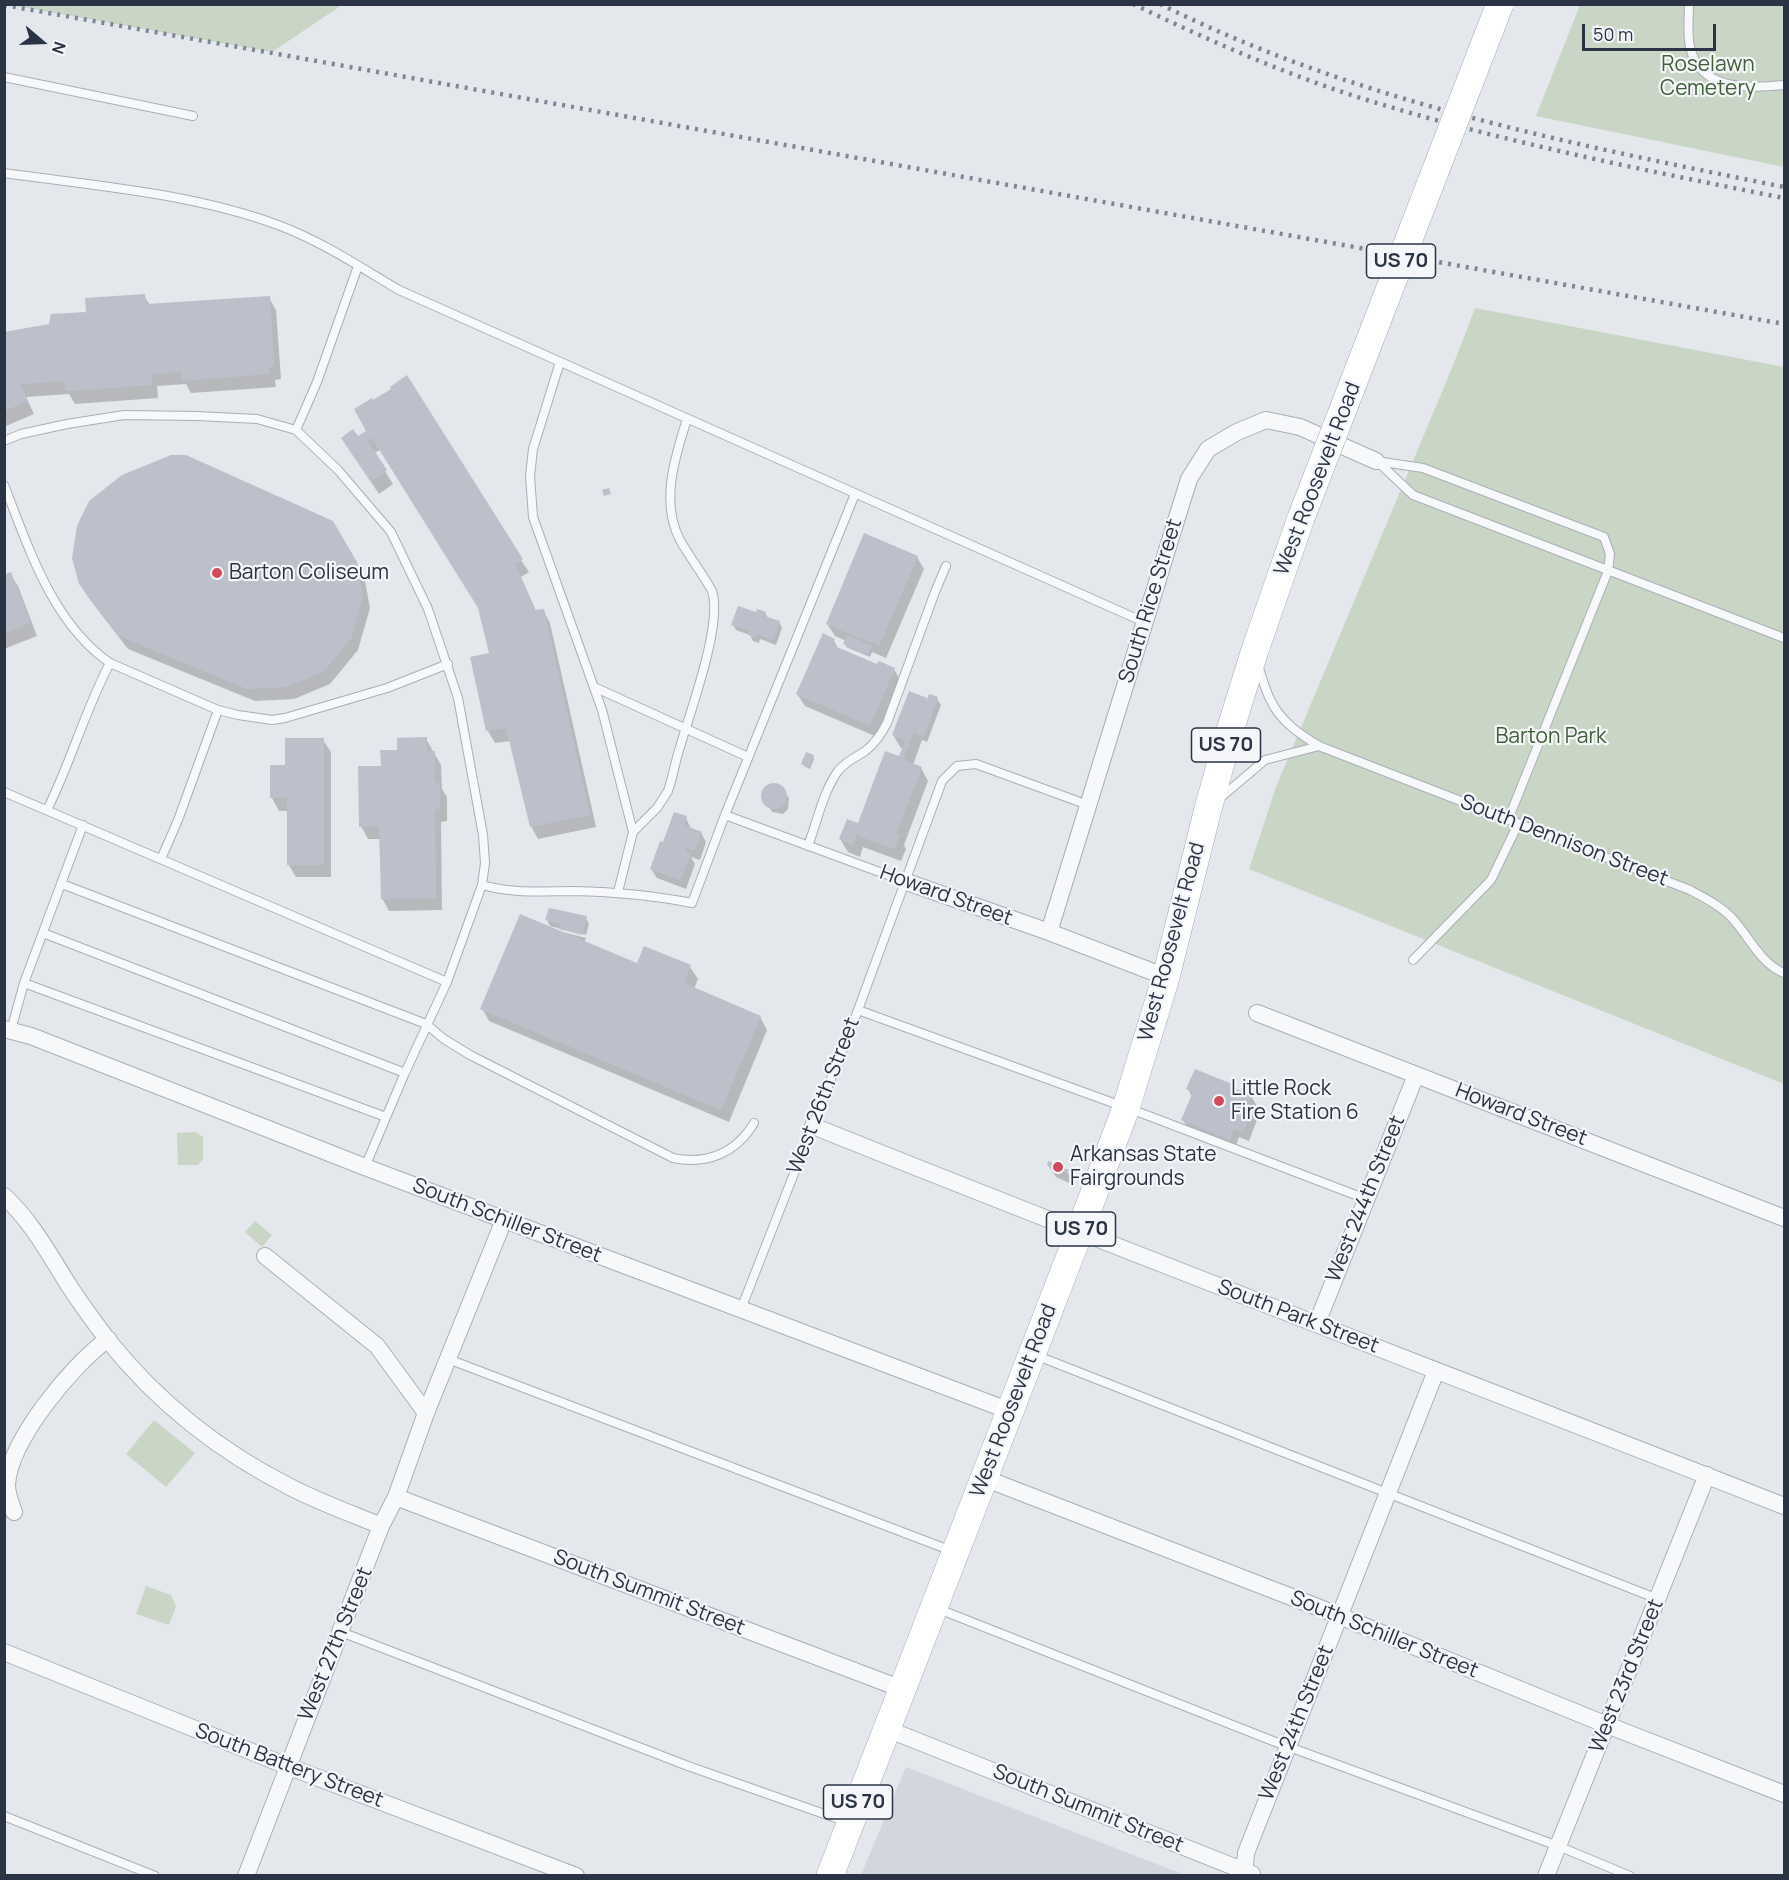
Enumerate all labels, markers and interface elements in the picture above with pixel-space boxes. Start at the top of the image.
north arrow [12,12,72,72]
scale bar [1585,12,1718,50]
text: 50 m [1593,22,1633,46]
text: N [47,39,71,57]
park label: Roselawn Cemetery [1660,52,1756,102]
road number: US 70 [1366,244,1436,278]
street label: West Roosevelt Road [1270,379,1366,579]
street label: South Rice Street [1114,516,1188,686]
place label: Barton Coliseum [229,560,389,586]
marker: Barton Coliseum [210,566,224,580]
park label: Barton Park [1495,724,1607,750]
road number: US 70 [1192,728,1260,762]
street label: South Dennison Street [1456,790,1672,892]
street label: West Roosevelt Road [1133,840,1211,1044]
street label: Howard Street [876,860,1016,932]
street label: West 26th Street [782,1014,866,1178]
place label: Little Rock Fire Station 6 [1231,1076,1359,1126]
street label: Howard Street [1452,1078,1590,1152]
marker: Little Rock Fire Station 6 [1212,1094,1226,1108]
street label: West 244th Street [1321,1112,1411,1286]
place label: Arkansas State Fairgrounds [1070,1142,1217,1192]
marker: Arkansas State Fairgrounds [1051,1160,1065,1174]
street label: South Schiller Street [409,1173,605,1269]
road number: US 70 [1046,1212,1116,1246]
street label: South Park Street [1214,1275,1382,1359]
street label: West Roosevelt Road [966,1301,1062,1501]
street label: South Summit Street [550,1545,748,1641]
street label: West 27th Street [294,1563,378,1725]
street label: South Schiller Street [1286,1586,1482,1684]
street label: West 23rd Street [1585,1595,1669,1757]
street label: West 24th Street [1254,1642,1340,1804]
street label: South Battery Street [191,1718,387,1814]
street label: South Summit Street [989,1759,1187,1859]
road number: US 70 [824,1785,892,1819]

